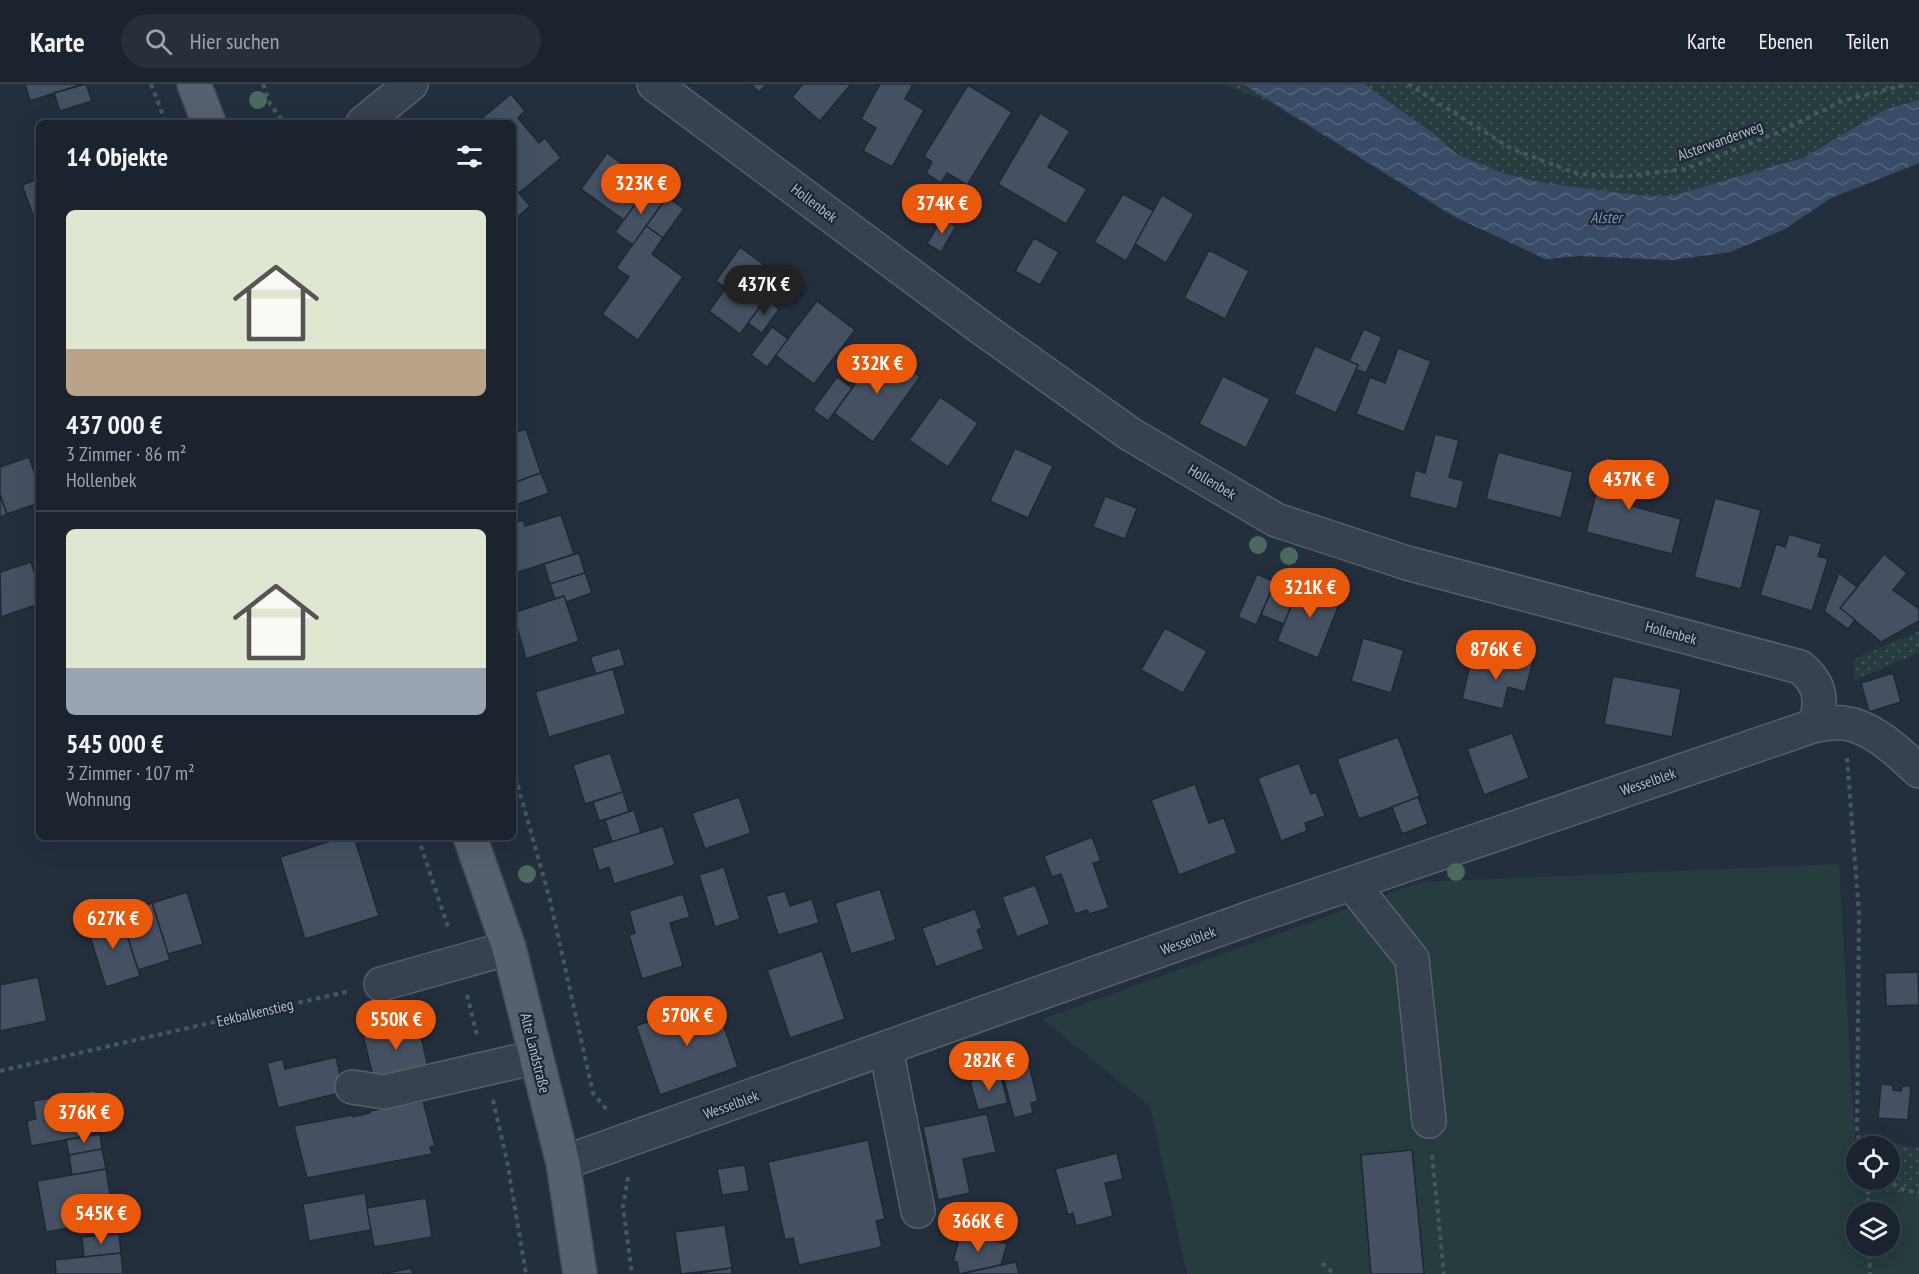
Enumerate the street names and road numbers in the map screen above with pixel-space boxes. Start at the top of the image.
street label: Alsterwanderweg [1675,116,1765,165]
street label: Hollenbek [787,179,841,226]
street label: Hollenbek [1185,460,1240,503]
street label: Hollenbek [1643,617,1699,649]
street label: Wesselblek [1618,763,1678,800]
street label: Wesselblek [1158,922,1218,959]
street label: Eekbalkenstieg [215,994,295,1031]
street label: Alte Landstraße [516,1011,555,1095]
street label: Wesselblek [701,1086,761,1123]

